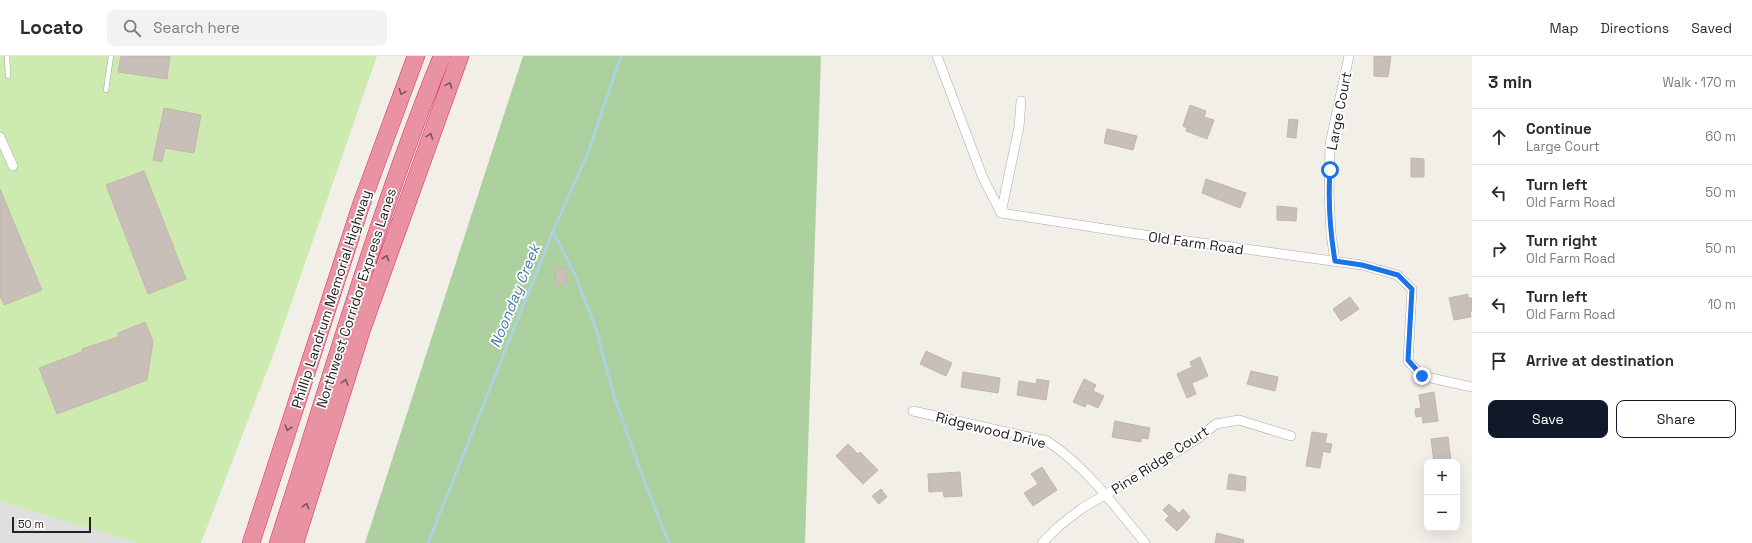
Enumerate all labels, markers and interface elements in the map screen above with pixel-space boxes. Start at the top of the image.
search box [107,10,387,46]
text: Locato [20,15,83,40]
icon: search [121,17,143,39]
text: Search here [153,18,240,37]
text: Map [1549,19,1579,37]
text: Directions [1601,19,1669,37]
text: Saved [1691,19,1732,37]
street label: Large Court [1323,70,1355,152]
text: 3 min [1488,71,1532,93]
text: Walk · 170 m [1662,74,1736,91]
one-way arrow [444,82,453,89]
one-way arrow [399,89,407,96]
text: Continue [1526,119,1592,138]
icon: ahead [1488,126,1510,148]
text: 60 m [1705,128,1736,145]
one-way arrow [426,133,434,140]
text: Large Court [1526,138,1600,155]
route start [1321,161,1339,179]
text: Turn left [1526,175,1588,194]
icon: left [1488,182,1510,204]
text: 50 m [1705,184,1736,201]
street label: Northwest Corridor Express Lanes [312,186,400,410]
street label: Phillip Landrum Memorial Highway [287,187,375,411]
text: Old Farm Road [1526,194,1615,211]
street label: Old Farm Road [1147,227,1245,259]
text: Turn right [1526,231,1597,250]
icon: right [1488,238,1510,260]
water label: Noonday Creek [485,240,545,350]
text: 50 m [1705,240,1736,257]
text: Old Farm Road [1526,250,1615,267]
one-way arrow [382,255,390,262]
text: Turn left [1526,287,1588,306]
icon: left [1488,294,1510,316]
text: 10 m [1708,296,1736,313]
text: Old Farm Road [1526,306,1615,323]
icon: arrive [1488,350,1510,372]
text: Arrive at destination [1526,351,1674,370]
route end [1413,367,1431,385]
one-way arrow [341,378,349,385]
button: Save [1488,400,1608,438]
button: Share [1616,400,1736,438]
street label: Ridgewood Drive [934,408,1048,452]
street label: Pine Ridge Court [1108,422,1212,498]
one-way arrow [284,424,293,431]
map controls [1424,459,1460,531]
button: + [1424,459,1460,495]
button: − [1424,495,1460,531]
one-way arrow [302,502,310,509]
scale bar [12,515,91,534]
text: 50 m [18,517,44,531]

